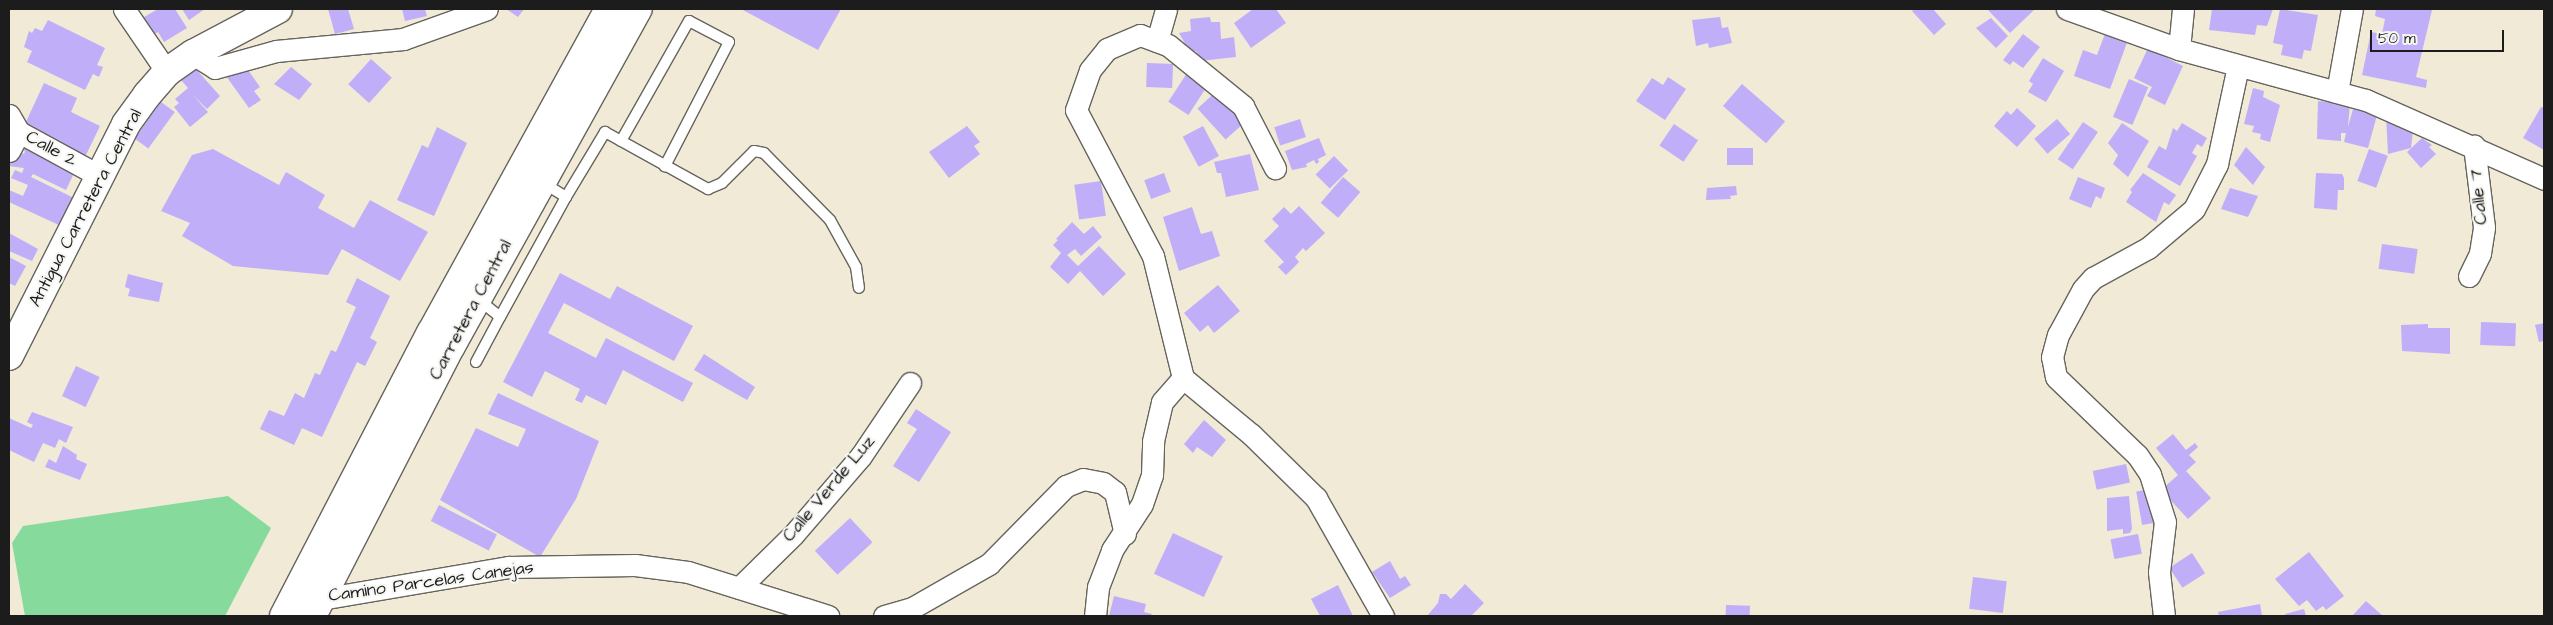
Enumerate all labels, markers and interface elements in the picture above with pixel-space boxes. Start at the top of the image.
scale bar [2373,20,2507,52]
text: 50 m [2378,28,2416,49]
street label: Antigua Carretera Central [25,105,147,311]
street label: Calle 2 [22,126,80,172]
street label: Calle 7 [2465,168,2493,226]
street label: Carretera Central [425,236,517,384]
street label: Calle Verde Luz [778,431,880,547]
street label: Camino Parcelas Canejas [327,557,535,607]

